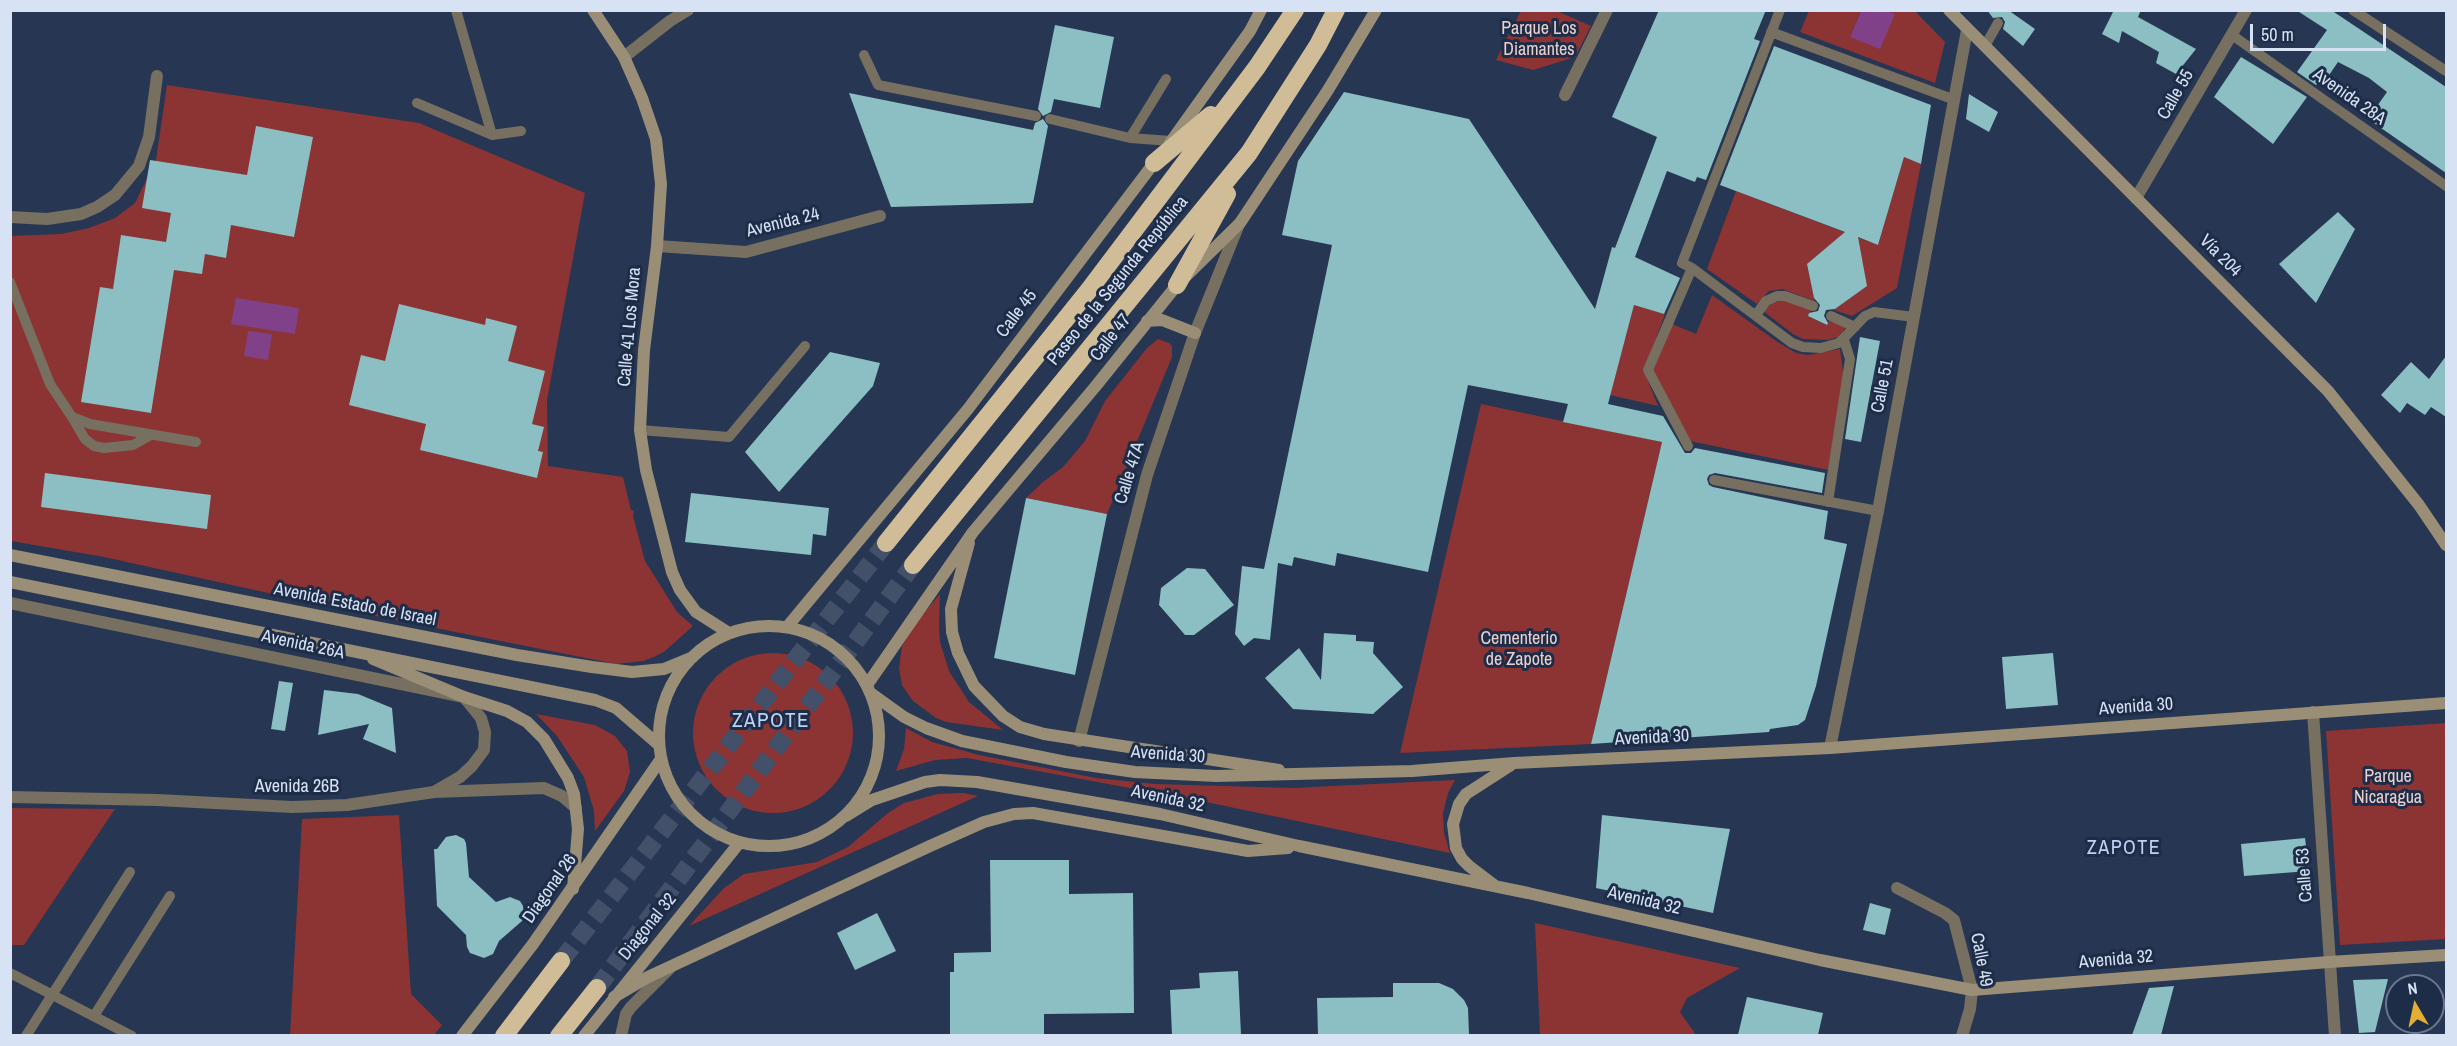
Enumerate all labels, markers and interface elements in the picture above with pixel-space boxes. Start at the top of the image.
scale bar [2253,12,2390,50]
park label: Parque Los Diamantes [1501,18,1577,60]
text: 50 m [2261,22,2294,47]
street label: Avenida 28A [2308,64,2390,130]
street label: Calle 55 [2153,66,2199,124]
street label: Paseo de la Segunda República [1043,192,1193,370]
street label: Avenida 24 [744,204,822,242]
street label: Vía 204 [2194,230,2246,282]
street label: Calle 41 Los Mora [614,266,646,388]
street label: Calle 45 [992,286,1042,342]
street label: Calle 47 [1086,310,1136,366]
street label: Calle 51 [1867,357,1899,415]
street label: Calle 47A [1110,439,1150,507]
street label: Avenida Estado de Israel [272,579,438,631]
street label: Avenida 26A [260,626,346,664]
park label: Cementerio de Zapote [1480,628,1558,670]
street label: Avenida 30 [2098,694,2174,720]
district label: ZAPOTE [732,708,810,734]
street label: Avenida 30 [1614,725,1690,751]
street label: Avenida 30 [1130,742,1206,768]
park label: Parque Nicaragua [2354,766,2422,808]
street label: Avenida 26B [255,776,339,798]
street label: Avenida 32 [1129,781,1207,817]
district label: ZAPOTE [2087,837,2161,861]
street label: Calle 53 [2292,847,2318,903]
street label: Diagonal 26 [518,850,582,928]
street label: Avenida 32 [1605,882,1683,920]
street label: Diagonal 32 [615,889,681,965]
street label: Calle 49 [1965,931,1997,989]
street label: Avenida 32 [2078,946,2154,974]
north arrow [2385,974,2445,1034]
text: N [2406,977,2419,1000]

